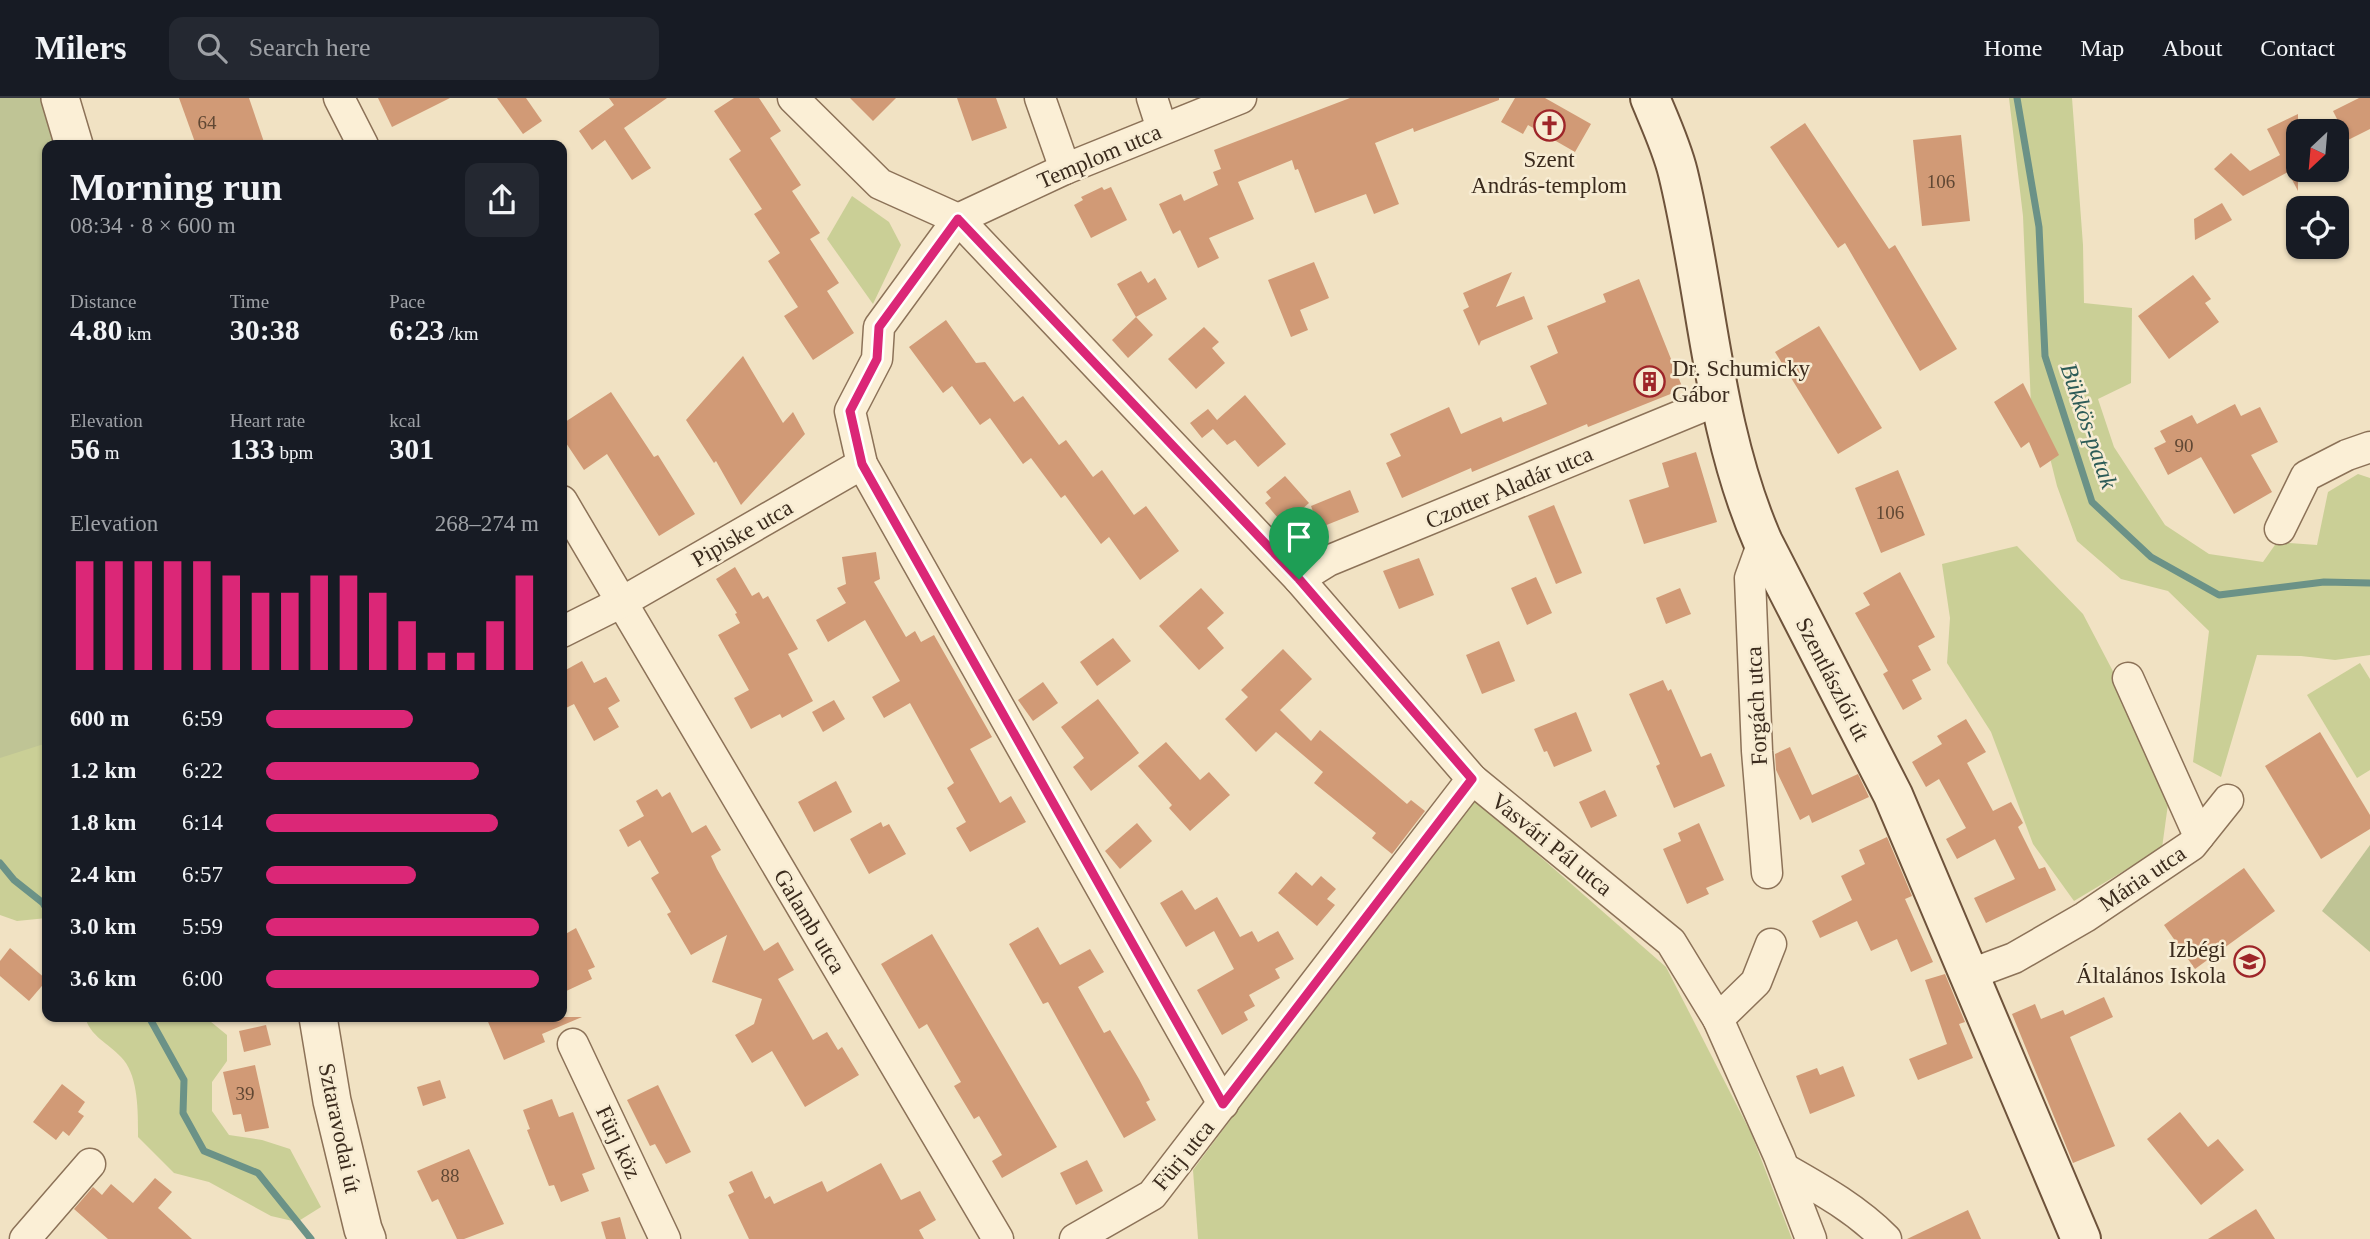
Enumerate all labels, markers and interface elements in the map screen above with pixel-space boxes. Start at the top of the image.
search box [169,17,659,80]
icon: search [193,29,231,67]
text: Milers [35,30,127,66]
text: Search here [249,33,371,62]
text: Home [1984,35,2042,61]
text: Map [2080,35,2124,61]
text: About [2162,35,2222,61]
text: Contact [2260,35,2335,61]
church icon: Szent András-templom [1532,108,1566,142]
house number: 64 [198,112,217,133]
street label: Templom utca [1034,119,1165,194]
north arrow [2286,119,2348,182]
map controls [2286,119,2349,259]
place label: Szent András-templom [1471,147,1627,198]
button: share [465,163,539,237]
text: Morning run [70,166,282,208]
house number: 106 [1927,171,1955,192]
button: locate [2286,196,2349,259]
text: 08:34 · 8 × 600 m [70,213,236,238]
text: Distance [70,291,136,312]
text: Time [230,291,269,312]
text: Pace [389,291,425,312]
text: 4.80 [70,313,123,346]
text: 30:38 [230,313,300,346]
text: 6:23 [389,313,444,346]
text: km [123,323,152,344]
text: /km [444,323,479,344]
place label: Dr. Schumicky Gábor [1672,356,1810,407]
water label: Bükkös-patak [2055,360,2123,492]
building icon: Dr. Schumicky Gábor [1632,364,1666,398]
text: Elevation [70,410,143,431]
text: Heart rate [230,410,305,431]
text: kcal [389,410,421,431]
text: 56 [70,432,100,465]
text: 133 [230,432,275,465]
text: 301 [389,432,434,465]
house number: 90 [2175,435,2194,456]
street label: Czotter Aladár utca [1422,441,1596,534]
text: m [100,442,120,463]
text: bpm [275,442,313,463]
street label: Pipiske utca [688,495,797,572]
house number: 106 [1876,502,1904,523]
pin [1269,507,1329,579]
text: Elevation [70,511,158,536]
text: 268–274 m [435,511,539,536]
icon: arrive [1280,518,1318,556]
street label: Szentlászlói út [1791,614,1875,745]
street label: Forgách utca [1741,646,1772,766]
text: 600 m [70,706,129,731]
text: 6:59 [182,706,223,731]
text: 1.2 km [70,758,136,783]
text: 6:22 [182,758,223,783]
street label: Vasvári Pál utca [1486,788,1617,901]
text: 1.8 km [70,810,136,835]
text: 6:14 [182,810,223,835]
street label: Mária utca [2094,840,2190,916]
text: 2.4 km [70,862,136,887]
text: 6:57 [182,862,223,887]
street label: Galamb utca [769,865,850,978]
text: 3.0 km [70,914,136,939]
text: 5:59 [182,914,223,939]
place label: Izbégi Általános Iskola [2076,937,2226,988]
school or university icon: Izbégi Általános Iskola [2232,945,2266,979]
text: 3.6 km [70,966,136,991]
text: 6:00 [182,966,223,991]
street label: Sztaravodai út [314,1061,366,1196]
house number: 39 [236,1083,255,1104]
street label: Fürj köz [591,1102,646,1183]
street label: Fürj utca [1148,1115,1219,1195]
house number: 88 [441,1165,460,1186]

